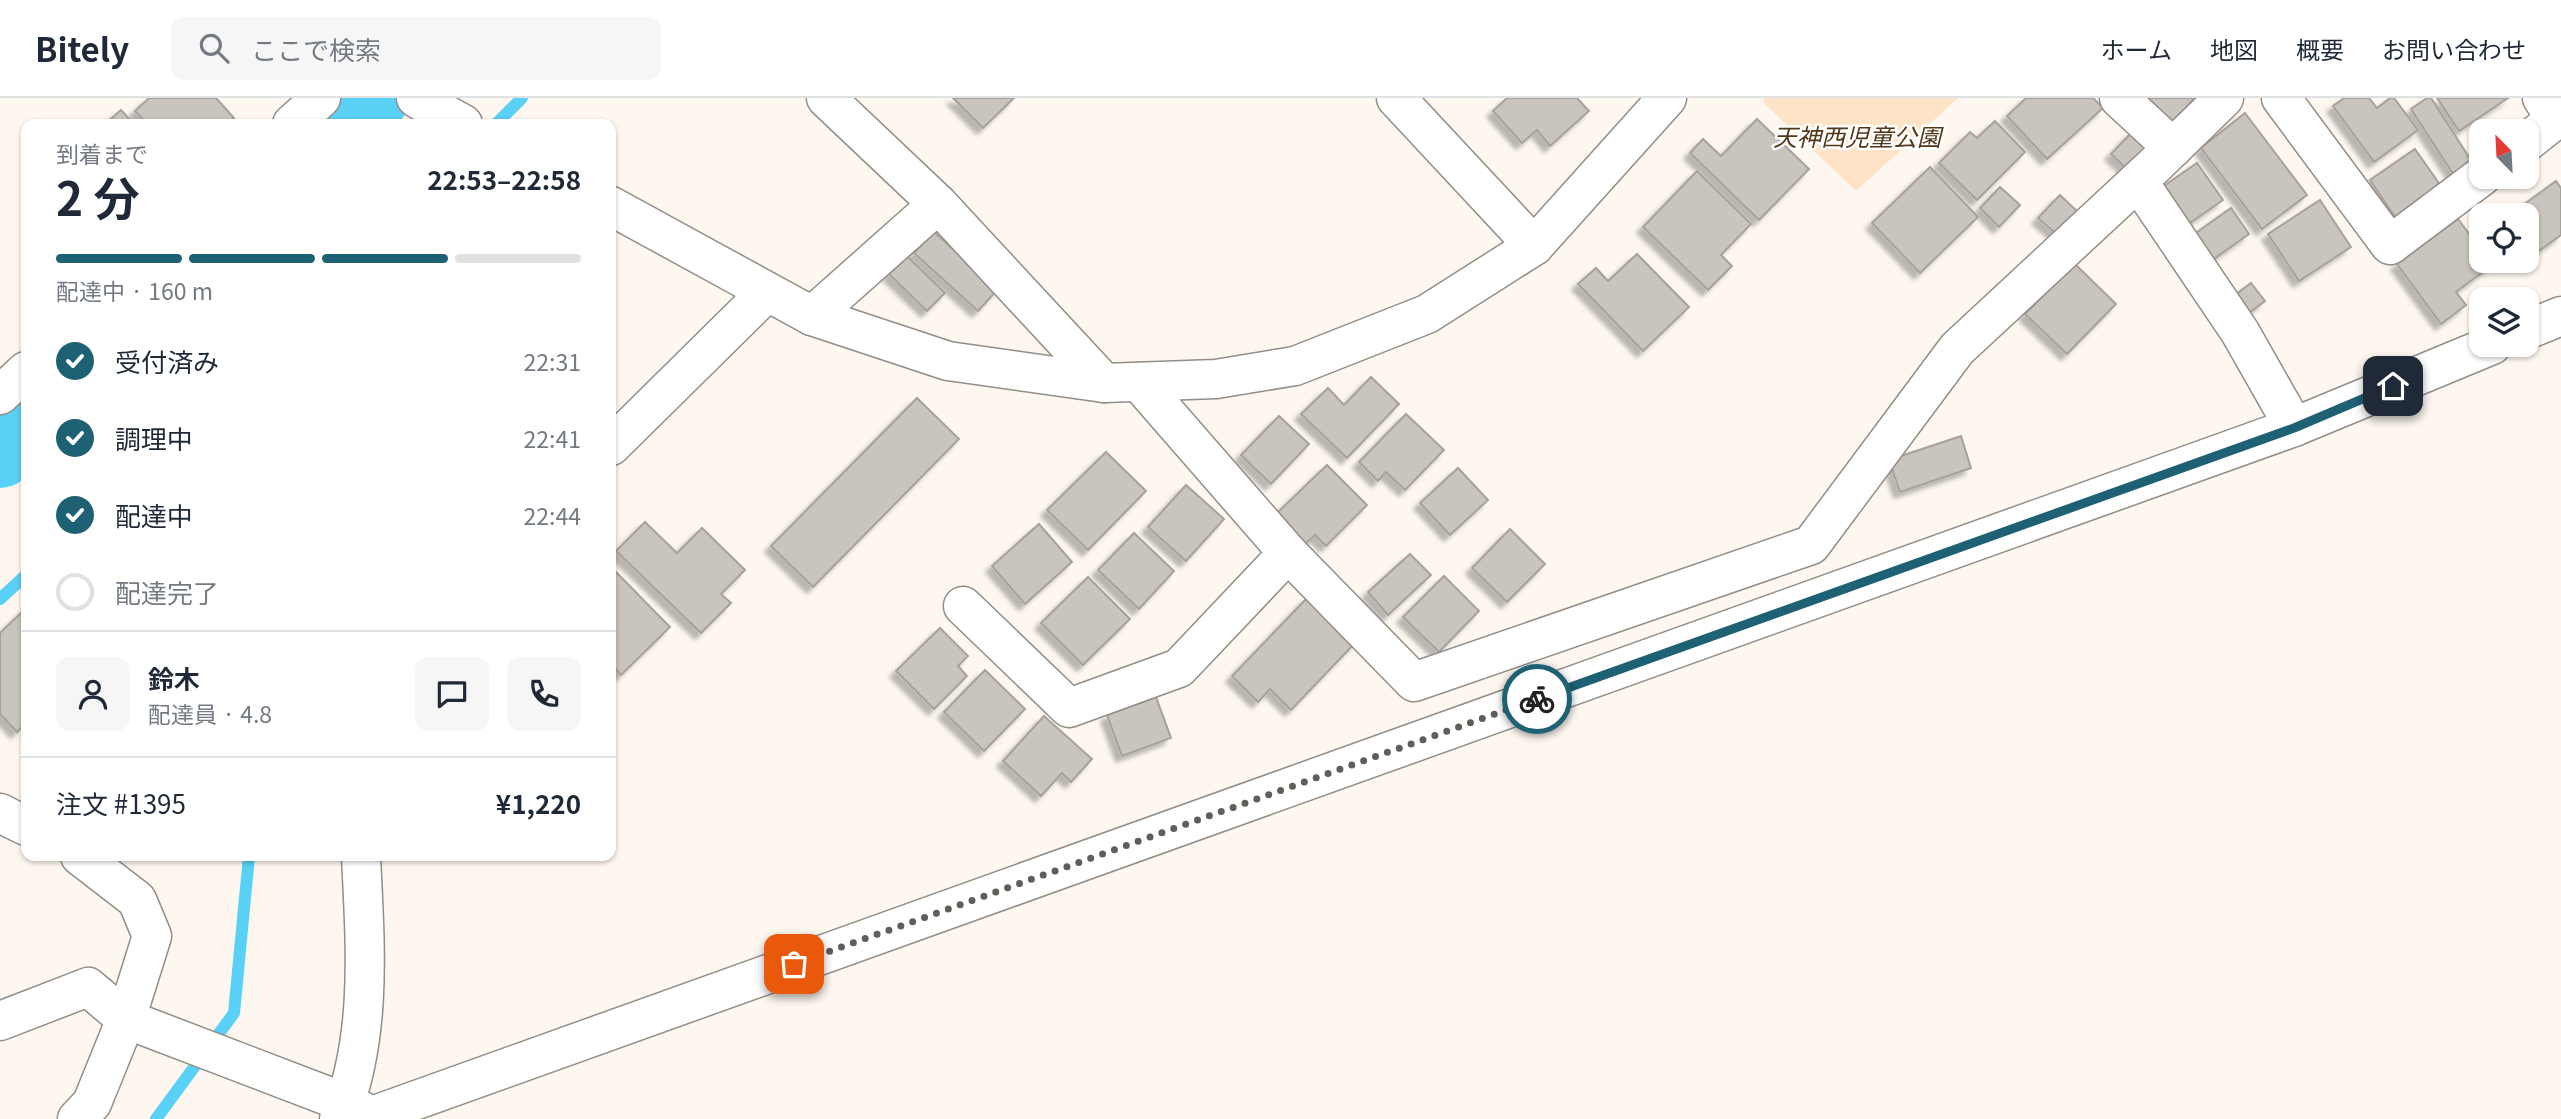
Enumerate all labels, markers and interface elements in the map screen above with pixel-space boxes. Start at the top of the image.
search box [171,17,661,80]
text: Bitely [35,24,129,72]
icon: search [195,29,233,67]
text: ここで検索 [251,30,381,67]
text: ホーム [2101,31,2172,66]
text: 地図 [2210,31,2258,66]
text: 概要 [2296,31,2344,66]
text: お問い合わせ [2382,31,2526,66]
park label: 天神西児童公園 [1773,118,1944,153]
north arrow [2469,119,2539,189]
map controls [2469,119,2539,357]
text: 到着まで [56,136,148,170]
text: 22:53–22:58 [427,160,581,197]
text: 2 分 [56,163,140,229]
button: locate [2469,203,2539,273]
text: 配達中 · 160 m [56,273,213,307]
button: layers [2469,287,2539,357]
icon: check [56,342,94,380]
text: 受付済み [115,342,219,379]
text: 22:31 [524,344,581,378]
pin [2363,356,2423,416]
icon: home [2374,367,2412,405]
icon: check [56,419,94,457]
text: 調理中 [115,419,193,456]
text: 22:41 [524,421,581,455]
icon: check [56,496,94,534]
text: 配達中 [115,496,193,533]
text: 22:44 [524,498,581,532]
text: 配達完了 [115,573,219,610]
button: person [56,657,130,731]
button: chat [415,657,489,731]
button: phone [507,657,581,731]
text: 鈴木 [148,659,200,696]
courier [1502,664,1572,734]
icon: bike [1518,680,1556,718]
text: 配達員 · 4.8 [148,696,272,730]
text: 注文 #1395 [56,784,186,821]
text: ¥1,220 [496,784,581,821]
pin [764,934,824,994]
icon: bag [775,945,813,983]

